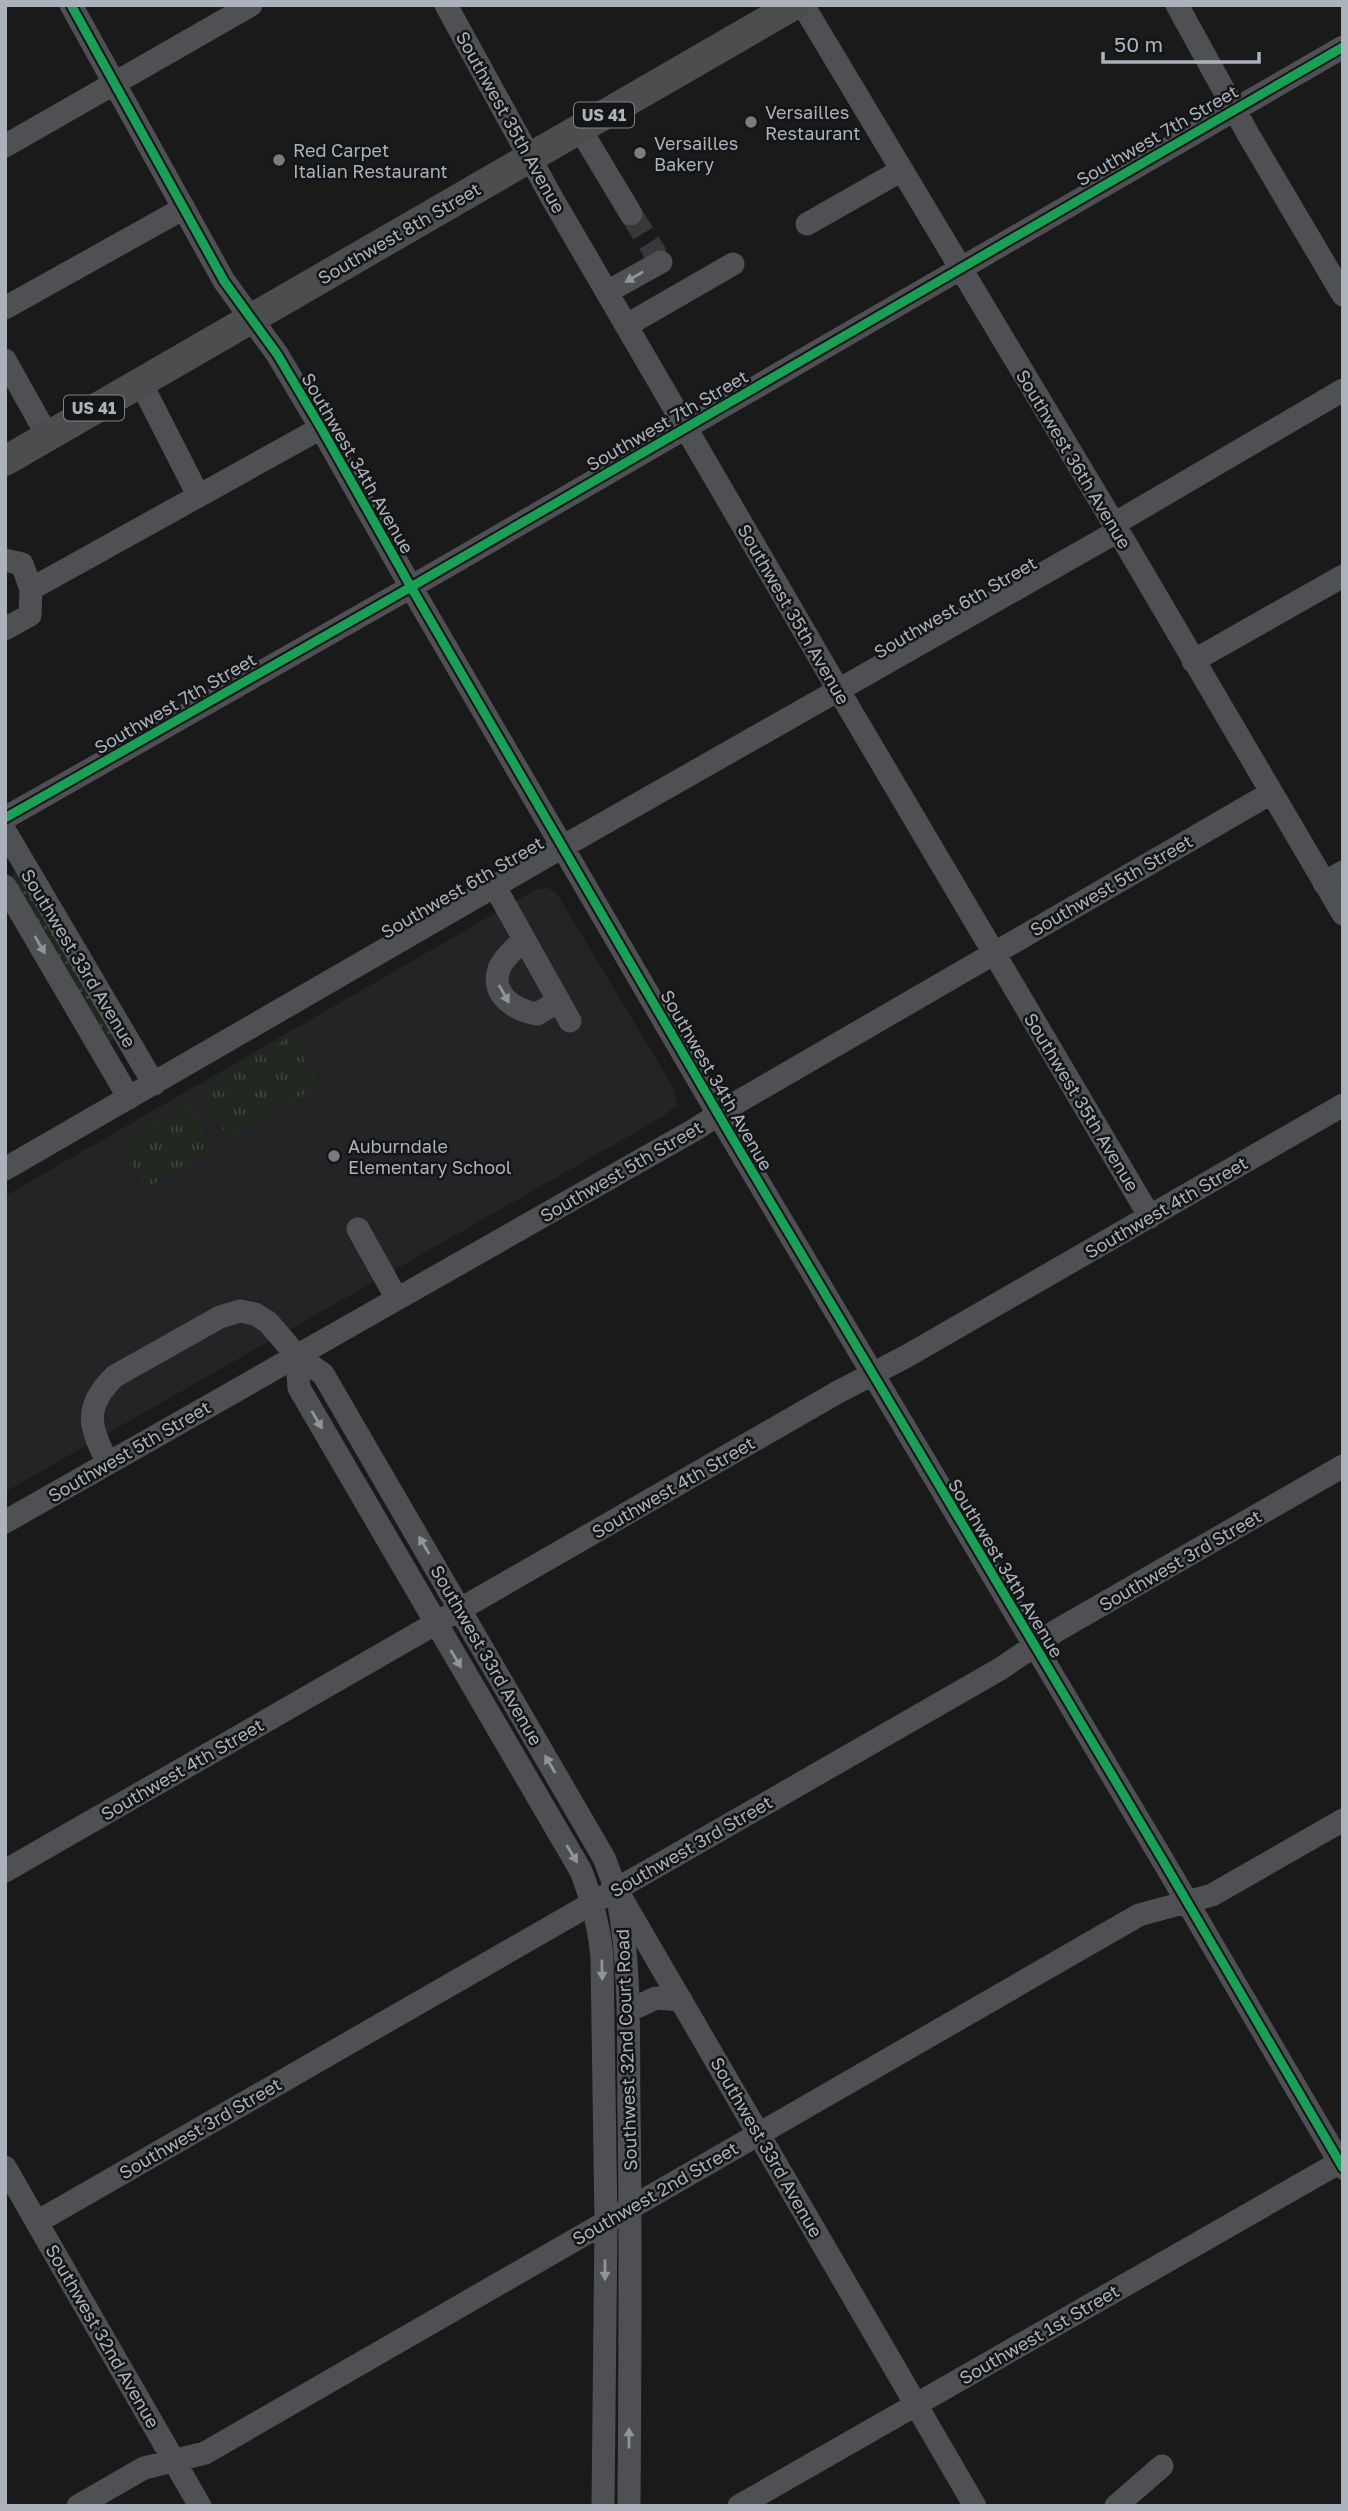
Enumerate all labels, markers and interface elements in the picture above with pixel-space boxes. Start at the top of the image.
scale bar [1103,21,1259,65]
street label: Southwest 35th Avenue [452,27,570,217]
text: 50 m [1114,31,1163,57]
street label: Southwest 7th Street [1072,80,1242,190]
place label: Versailles Restaurant [765,101,860,144]
road number: US 41 [574,102,634,127]
marker: Versailles Restaurant [743,114,759,130]
place label: Versailles Bakery [654,132,738,175]
place label: Red Carpet Italian Restaurant [293,139,448,182]
marker: Versailles Bakery [632,145,648,161]
marker: Red Carpet Italian Restaurant [271,152,287,168]
street label: Southwest 8th Street [314,177,484,289]
one-way arrow [624,271,644,283]
street label: Southwest 7th Street [582,365,752,475]
street label: Southwest 36th Avenue [1012,365,1136,553]
street label: Southwest 34th Avenue [297,369,419,557]
road number: US 41 [64,396,124,420]
street label: Southwest 35th Avenue [733,520,855,708]
street label: Southwest 6th Street [870,551,1040,663]
street label: Southwest 7th Street [90,648,260,758]
street label: Southwest 5th Street [1026,830,1196,940]
street label: Southwest 6th Street [377,831,547,943]
street label: Southwest 33rd Avenue [17,865,141,1051]
one-way arrow [33,935,46,954]
one-way arrow [498,985,510,1004]
street label: Southwest 34th Avenue [656,986,778,1174]
street label: Southwest 35th Avenue [1020,1009,1144,1195]
street label: Southwest 5th Street [536,1116,706,1226]
place label: Auburndale Elementary School [348,1135,512,1178]
marker: Auburndale Elementary School [326,1148,342,1164]
street label: Southwest 4th Street [1081,1151,1251,1263]
street label: Southwest 5th Street [44,1396,214,1506]
one-way arrow [311,1410,323,1429]
street label: Southwest 4th Street [588,1431,758,1543]
street label: Southwest 34th Avenue [944,1474,1068,1662]
street label: Southwest 3rd Street [1095,1505,1265,1615]
one-way arrow [418,1536,430,1555]
street label: Southwest 33rd Avenue [426,1561,548,1749]
one-way arrow [450,1649,463,1668]
street label: Southwest 4th Street [97,1713,267,1825]
one-way arrow [544,1754,556,1773]
street label: Southwest 3rd Street [606,1791,776,1901]
one-way arrow [566,1845,578,1864]
street label: Southwest 32nd Court Road [611,1929,641,2171]
one-way arrow [596,1959,608,1981]
street label: Southwest 33rd Avenue [706,2053,828,2241]
street label: Southwest 3rd Street [115,2073,285,2183]
street label: Southwest 2nd Street [568,2137,742,2249]
street label: Southwest 32nd Avenue [41,2240,165,2432]
one-way arrow [600,2260,611,2282]
street label: Southwest 1st Street [955,2279,1123,2389]
one-way arrow [623,2426,635,2448]

